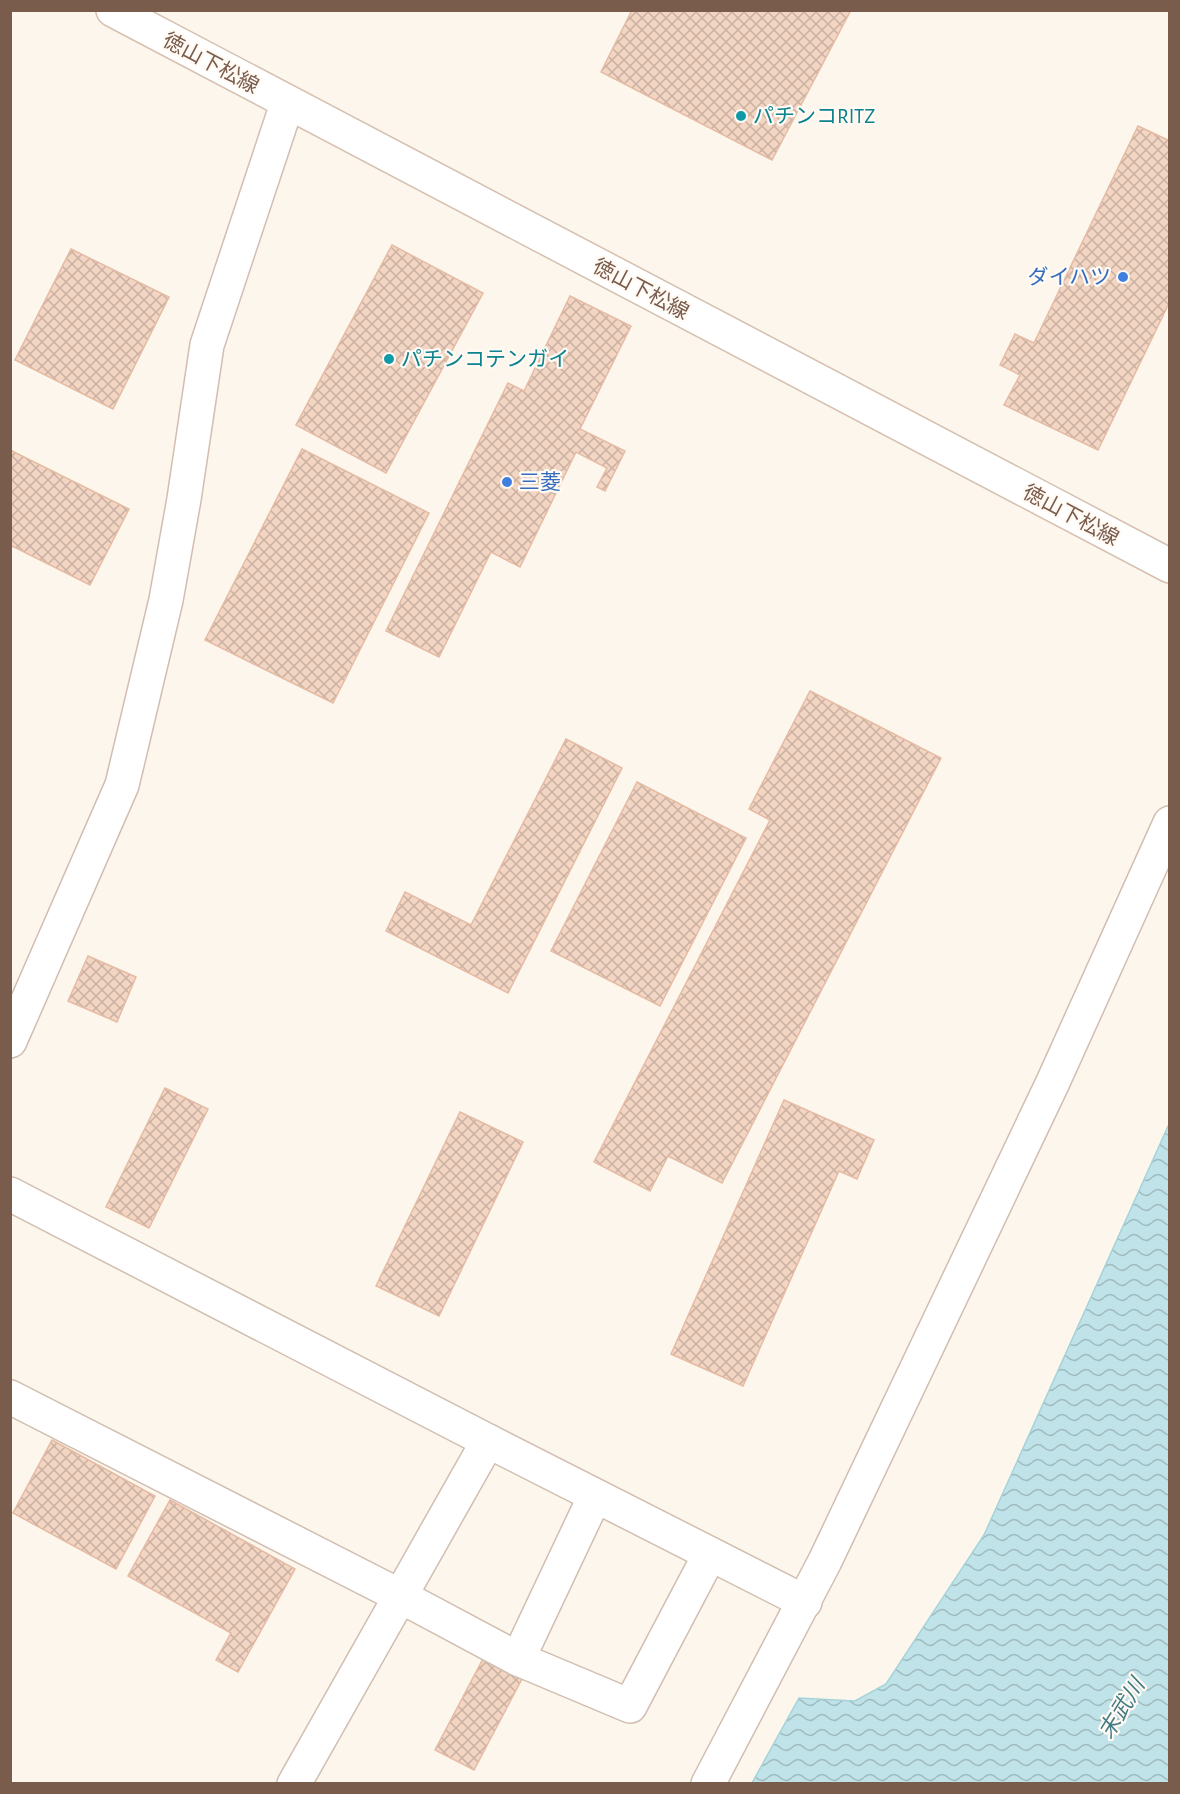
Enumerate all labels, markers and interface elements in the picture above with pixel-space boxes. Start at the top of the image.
street label: 徳山下松線 [159,29,263,97]
place label: パチンコRITZ [753,105,875,127]
marker: パチンコRITZ [734,109,748,123]
street label: 徳山下松線 [589,255,693,323]
place label: ダイハツ [1027,266,1111,288]
marker: ダイハツ [1116,270,1130,284]
place label: パチンコテンガイ [401,348,569,370]
marker: パチンコテンガイ [382,352,396,366]
place label: 三菱 [519,471,561,493]
marker: 三菱 [500,475,514,489]
street label: 徳山下松線 [1019,481,1123,549]
water label: 末武川 [1094,1672,1150,1742]

